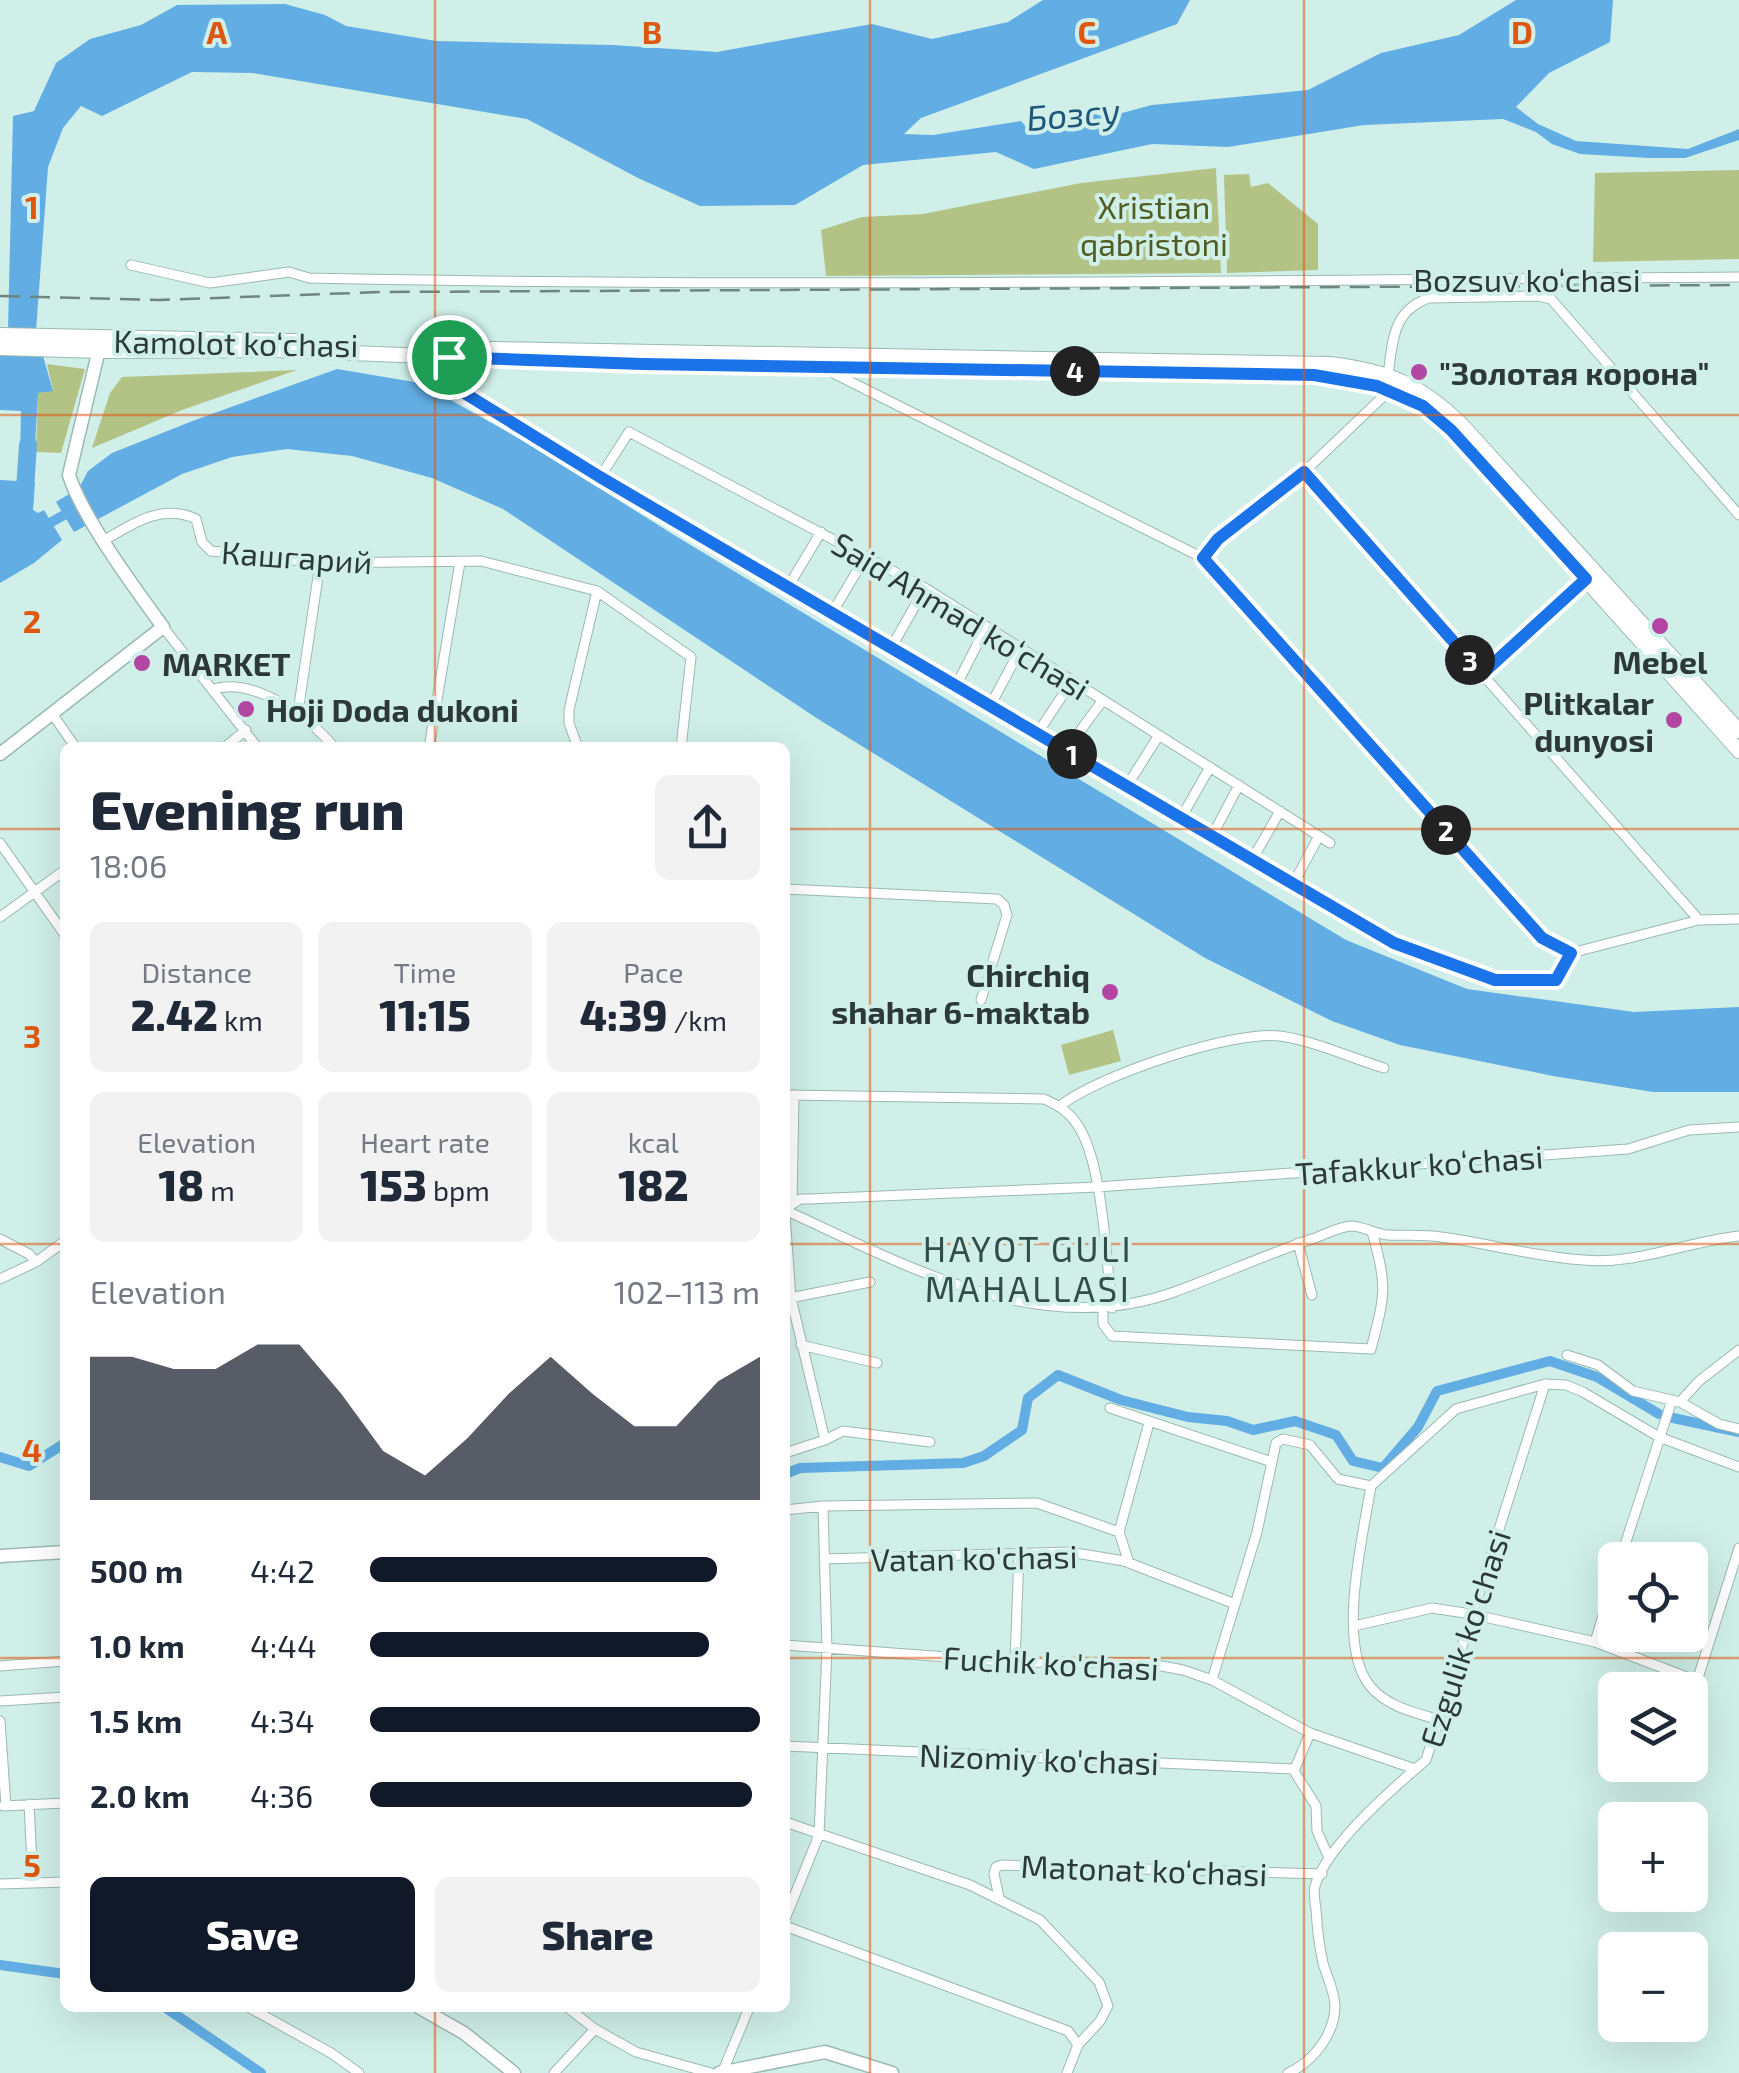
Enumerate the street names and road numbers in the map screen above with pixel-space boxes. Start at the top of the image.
street label: Bozsuv ko‘chasi [1413,260,1641,298]
street label: Kamolot ko‘chasi [113,321,359,363]
street label: Said Ahmad ko‘chasi [826,523,1096,707]
street label: Кашгарий [220,532,374,580]
street label: Tafakkur ko‘chasi [1294,1136,1544,1192]
street label: Ezgulik ko'chasi [1411,1524,1517,1752]
street label: Vatan ko'chasi [870,1536,1078,1578]
street label: Fuchik ko'chasi [942,1637,1160,1687]
street label: Nizomiy ko'chasi [919,1735,1159,1781]
street label: Matonat ko‘chasi [1020,1846,1268,1892]

